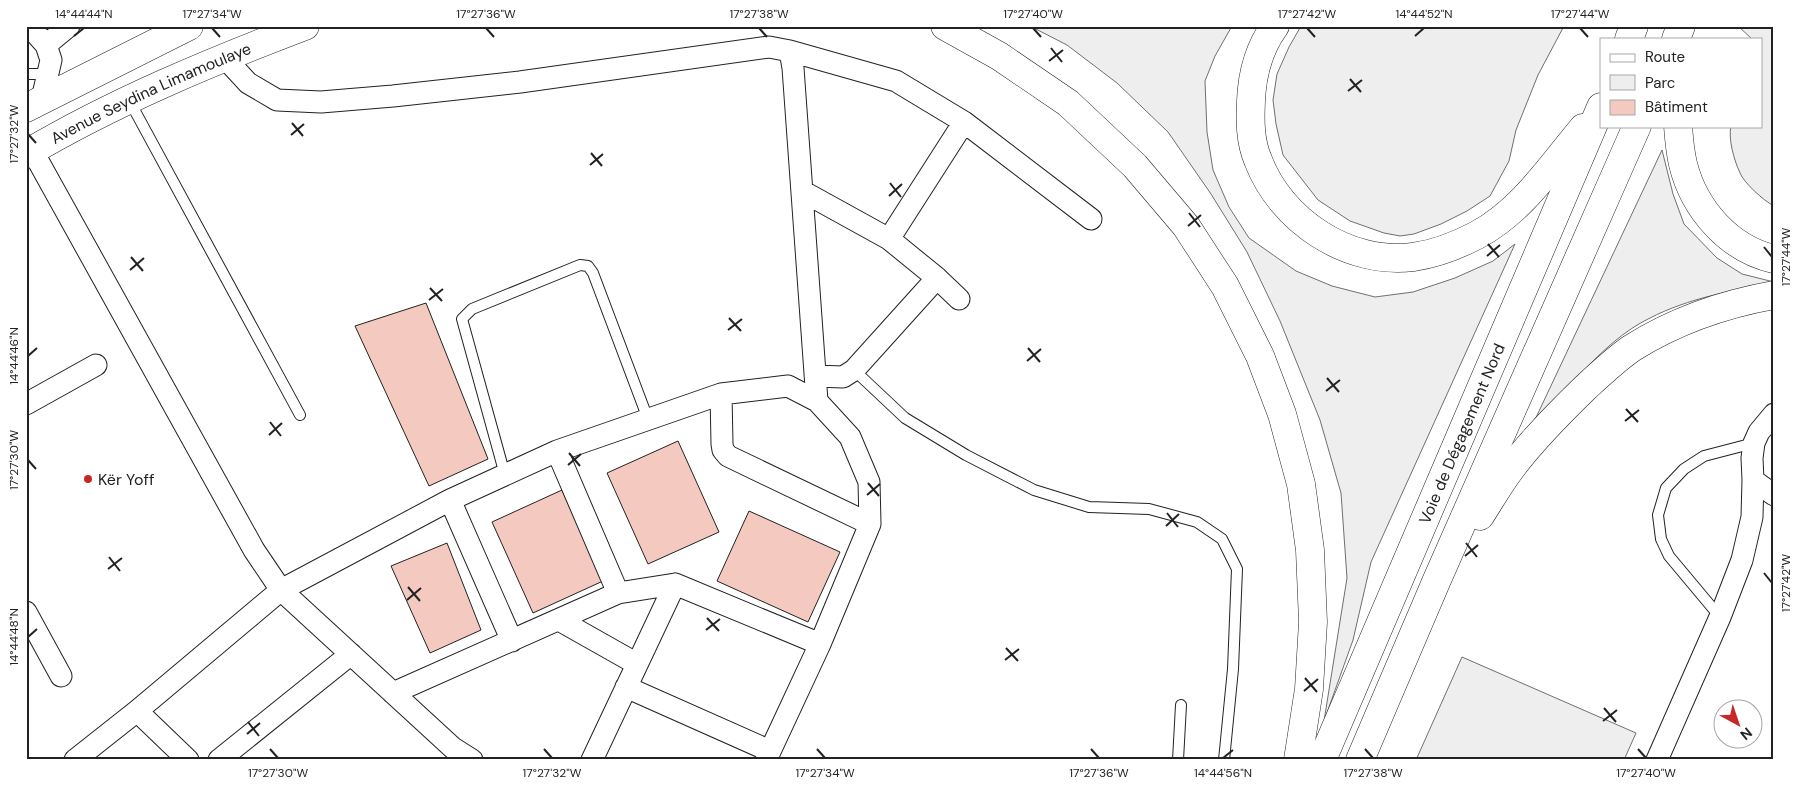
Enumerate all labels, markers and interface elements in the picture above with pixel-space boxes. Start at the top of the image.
text: 14°44'44"N [55,6,113,22]
text: 17°27'34"W [182,6,242,22]
text: 17°27'36"W [456,6,516,22]
text: 17°27'38"W [729,6,789,22]
text: 17°27'40"W [1003,6,1063,22]
text: 17°27'42"W [1278,6,1337,22]
text: 14°44'52"N [1395,6,1453,22]
text: 17°27'44"W [1551,6,1610,22]
street label: Avenue Seydina Limamoulaye [47,38,254,148]
legend [1600,38,1762,128]
text: Route [1645,47,1685,67]
text: Parc [1645,73,1675,93]
text: Bâtiment [1645,97,1708,117]
text: 17°27'32"W [6,104,22,163]
text: 17°27'44"W [1778,227,1794,286]
text: 14°44'46"N [6,327,22,385]
street label: Voie de Dégagement Nord [1414,340,1509,527]
text: 17°27'30"W [6,430,22,490]
place label: Kër Yoff [98,469,154,490]
marker: Kër Yoff [82,473,94,485]
text: 17°27'42"W [1778,553,1794,612]
text: 14°44'48"N [6,608,22,666]
north arrow [1712,698,1762,748]
text: N [1737,724,1756,744]
text: 17°27'30"W [248,765,308,781]
text: 17°27'32"W [523,765,582,781]
text: 17°27'34"W [795,765,855,781]
text: 17°27'36"W [1069,765,1129,781]
text: 14°44'56"N [1194,765,1252,781]
text: 17°27'38"W [1343,765,1403,781]
text: 17°27'40"W [1616,765,1676,781]

